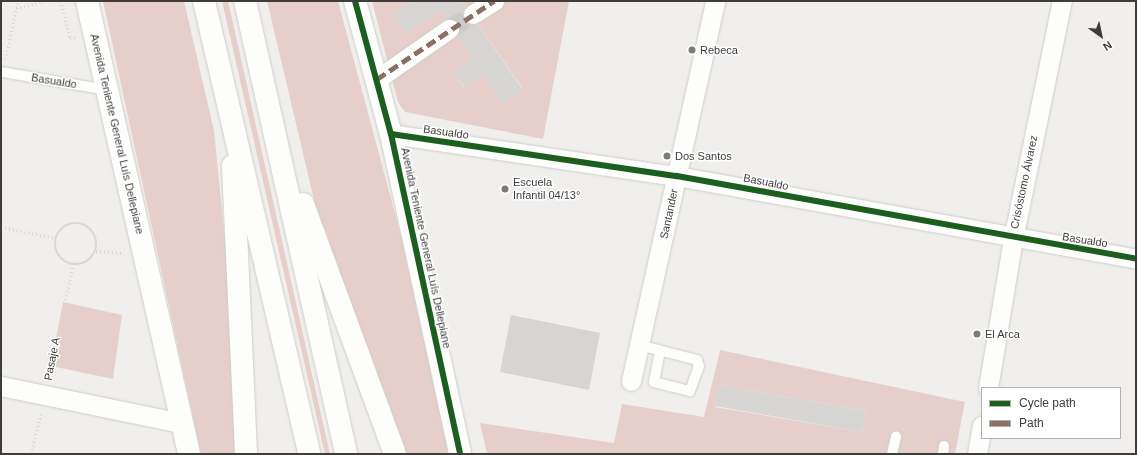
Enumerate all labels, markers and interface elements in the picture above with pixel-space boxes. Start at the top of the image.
north arrow [1081,16,1121,56]
street label: Avenida Teniente General Luís Dellepiane [87,33,147,235]
text: N [1101,39,1114,53]
place label: Rebeca [700,43,738,57]
marker: Rebeca [687,45,697,55]
street label: Basualdo [30,71,78,91]
street label: Basualdo [422,122,470,142]
street label: Crisóstomo Álvarez [1008,134,1040,230]
street label: Avenida Teniente General Luís Dellepiane [398,146,454,350]
place label: Dos Santos [675,149,732,163]
marker: Dos Santos [662,151,672,161]
street label: Basualdo [742,171,790,193]
place label: Escuela Infantil 04/13° [513,176,580,202]
marker: Escuela Infantil 04/13° [500,184,510,194]
street label: Santander [657,188,681,240]
street label: Basualdo [1061,230,1109,250]
place label: El Arca [985,327,1020,341]
marker: El Arca [972,329,982,339]
street label: Pasaje A [41,336,63,382]
legend [981,387,1121,439]
text: Cycle path [1019,396,1076,410]
text: Path [1019,416,1044,430]

